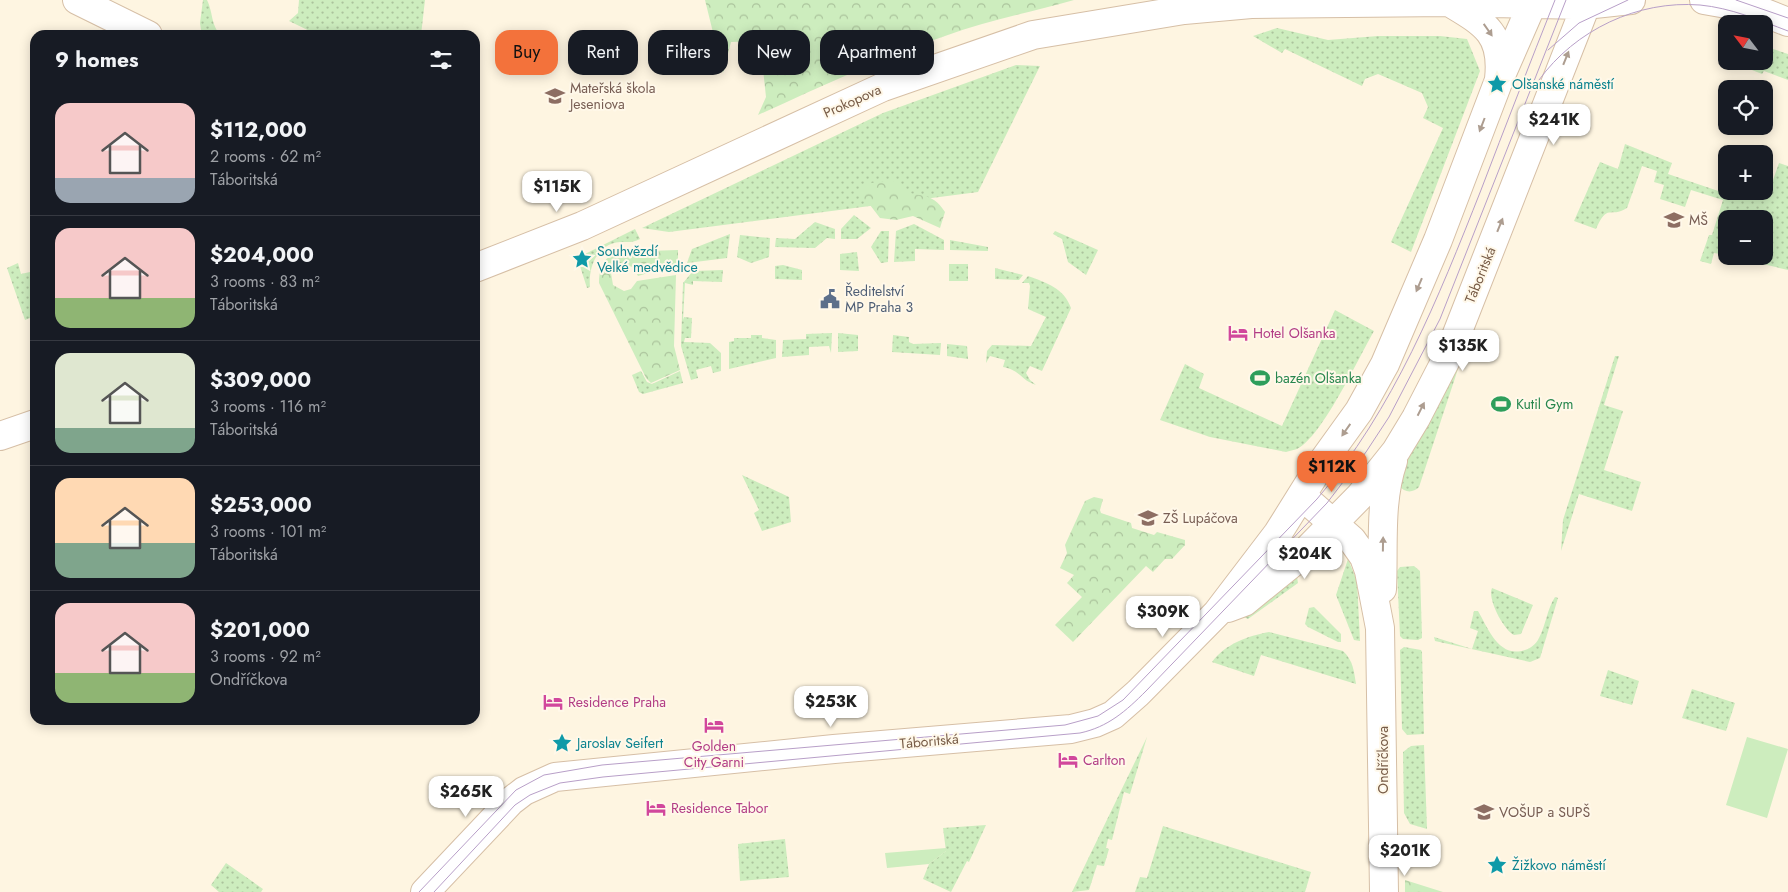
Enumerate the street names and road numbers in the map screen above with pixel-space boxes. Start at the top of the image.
street label: Prokopova [820,79,884,123]
street label: Táboritská [1460,244,1500,306]
street label: Ondříčkova [1373,726,1393,794]
street label: Táboritská [899,728,959,754]

